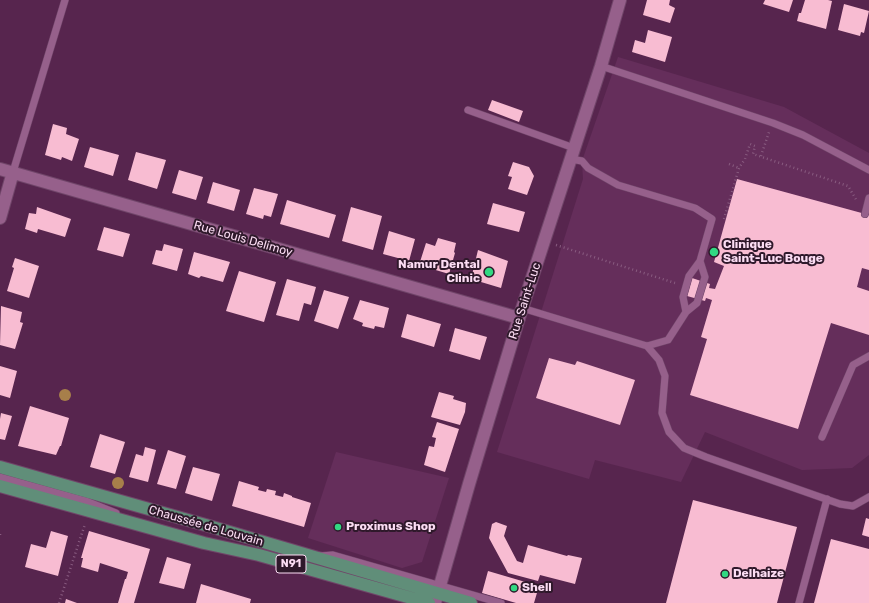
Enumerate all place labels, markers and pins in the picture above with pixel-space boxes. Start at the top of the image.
place label: Clinique Saint-Luc Bouge [723,238,823,266]
marker: Clinique Saint-Luc Bouge [708,246,720,258]
place label: Namur Dental Clinic [398,258,480,286]
marker: Namur Dental Clinic [483,266,495,278]
place label: Proximus Shop [346,520,436,534]
marker: Proximus Shop [333,522,343,532]
place label: Delhaize [733,567,784,581]
marker: Delhaize [720,569,730,579]
place label: Shell [522,581,552,595]
marker: Shell [509,583,519,593]

